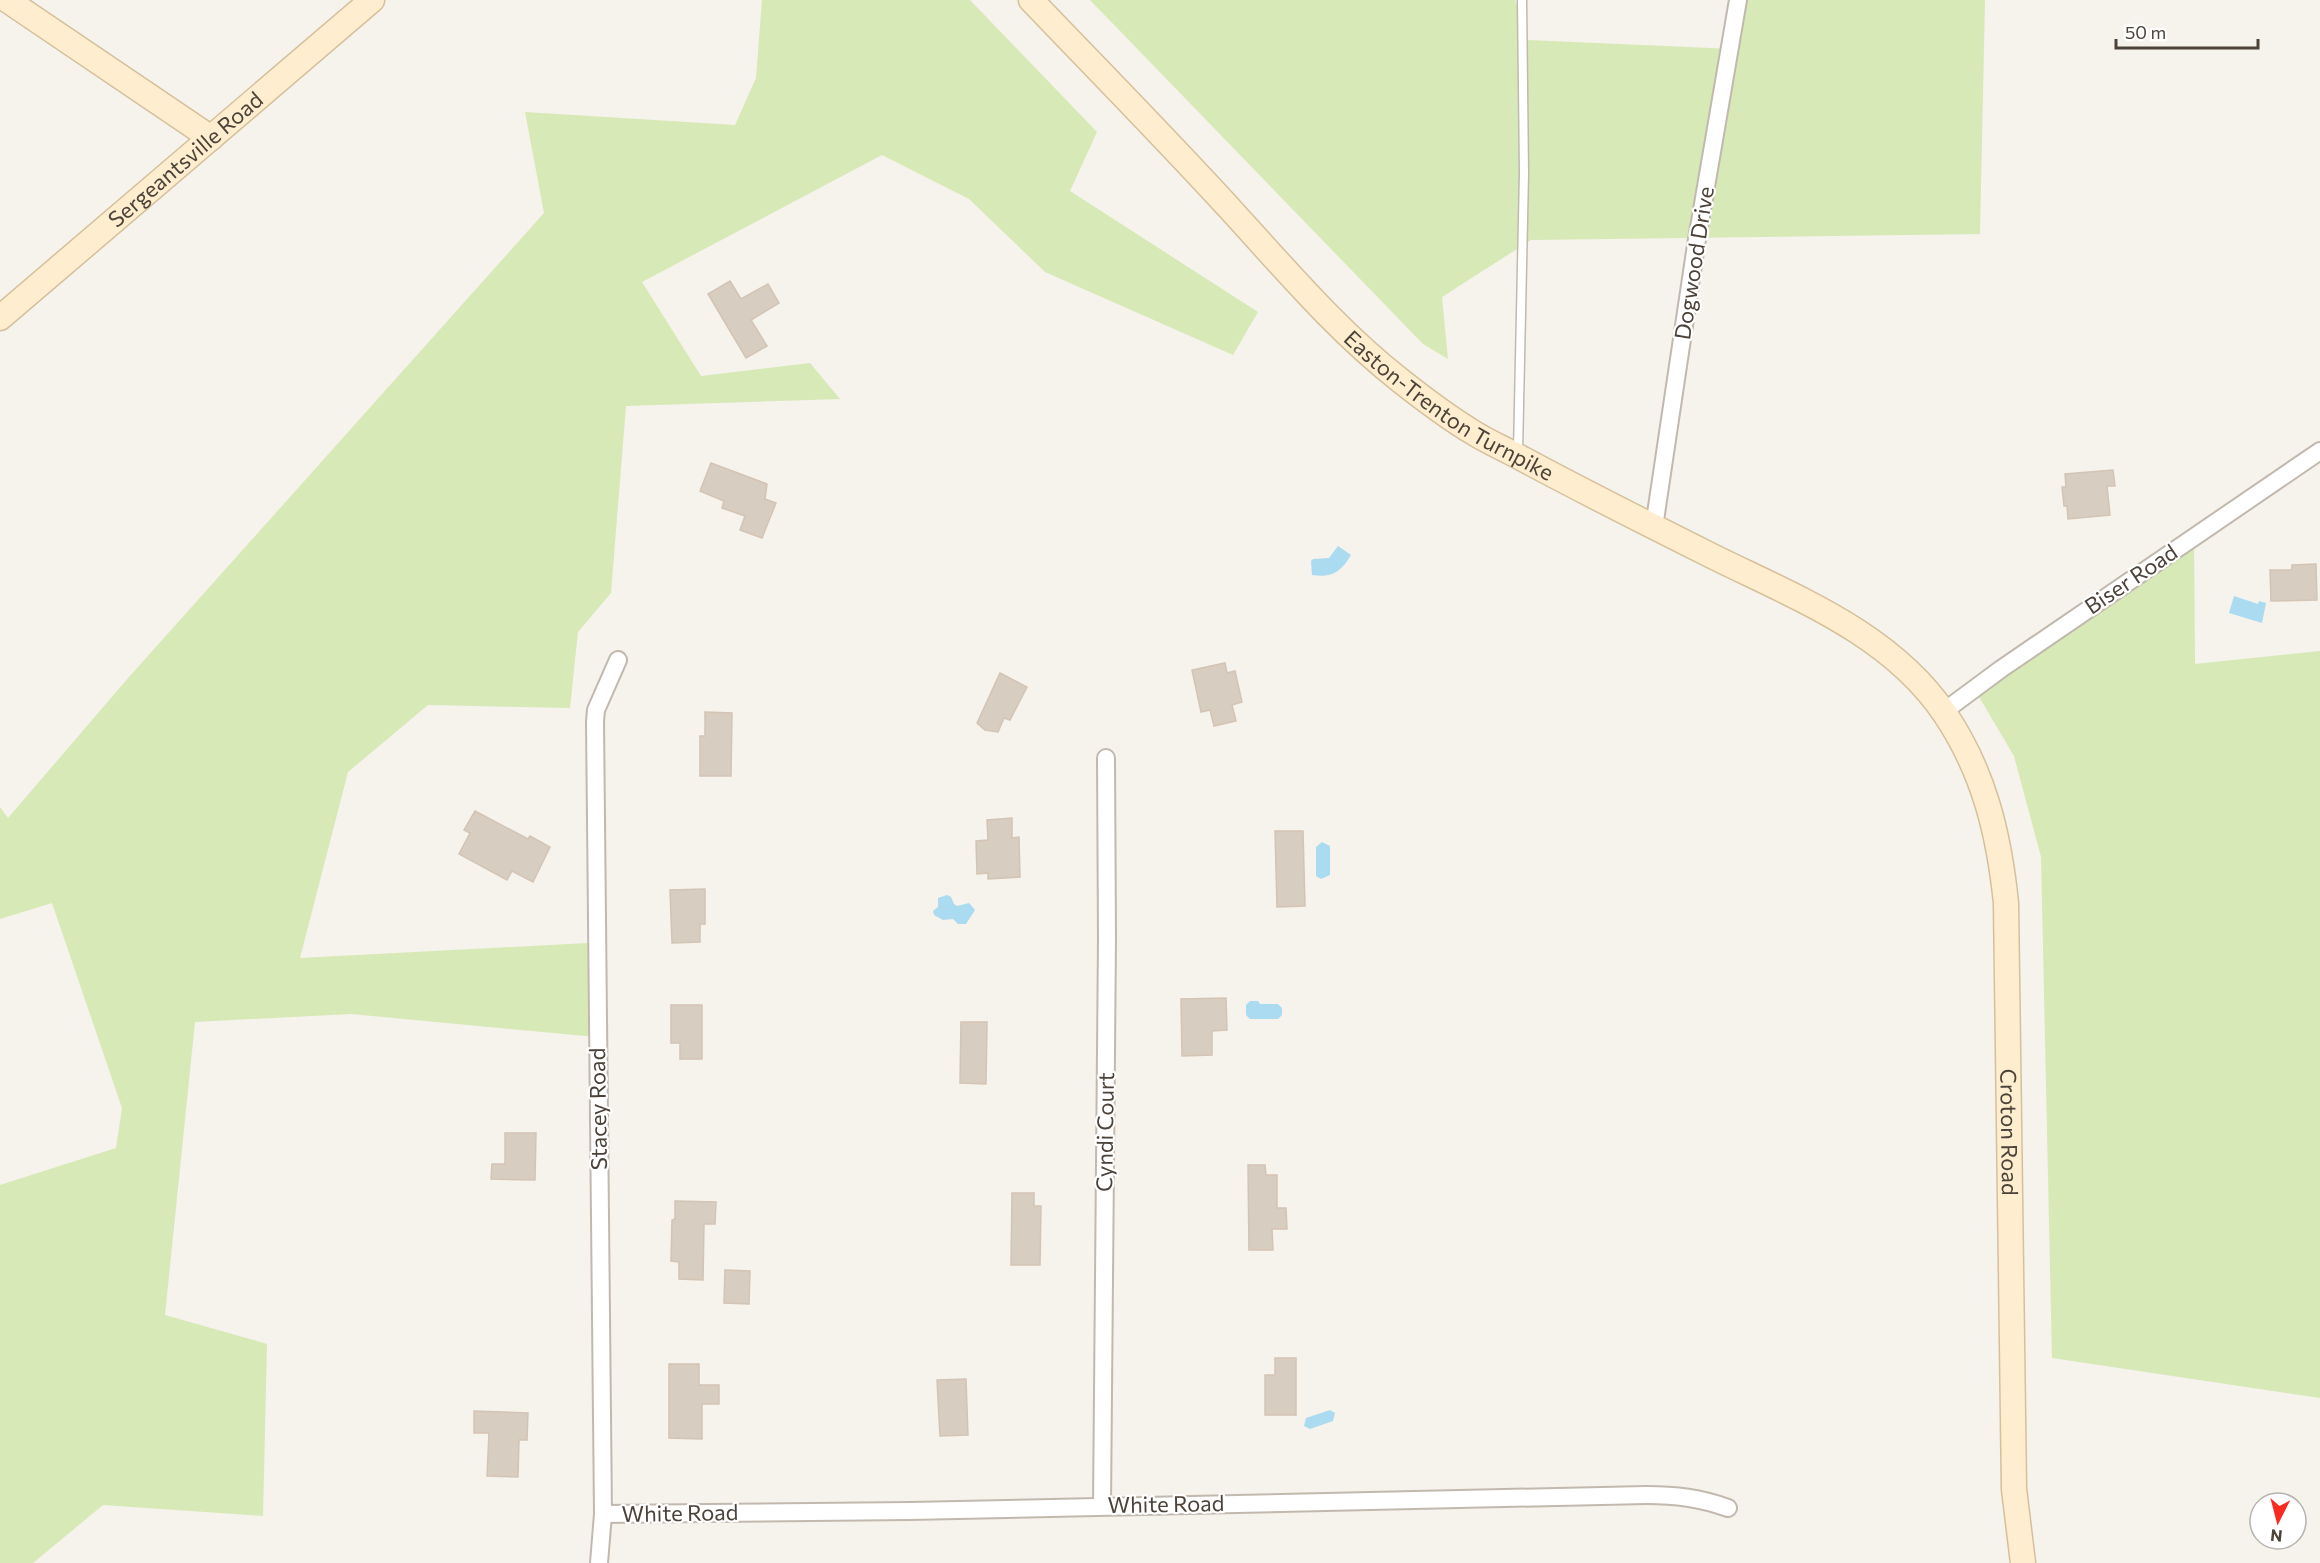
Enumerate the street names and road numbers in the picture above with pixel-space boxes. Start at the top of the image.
street label: Sergeantsville Road [102,85,268,233]
street label: Dogwood Drive [1668,184,1719,342]
street label: Easton-Trenton Turnpike [1339,324,1558,486]
street label: Biser Road [2079,538,2182,619]
street label: Stacey Road [583,1048,612,1170]
street label: Croton Road [1995,1069,2024,1196]
street label: Cyndi Court [1090,1072,1119,1192]
street label: White Road [1107,1489,1225,1518]
street label: White Road [621,1498,739,1527]

